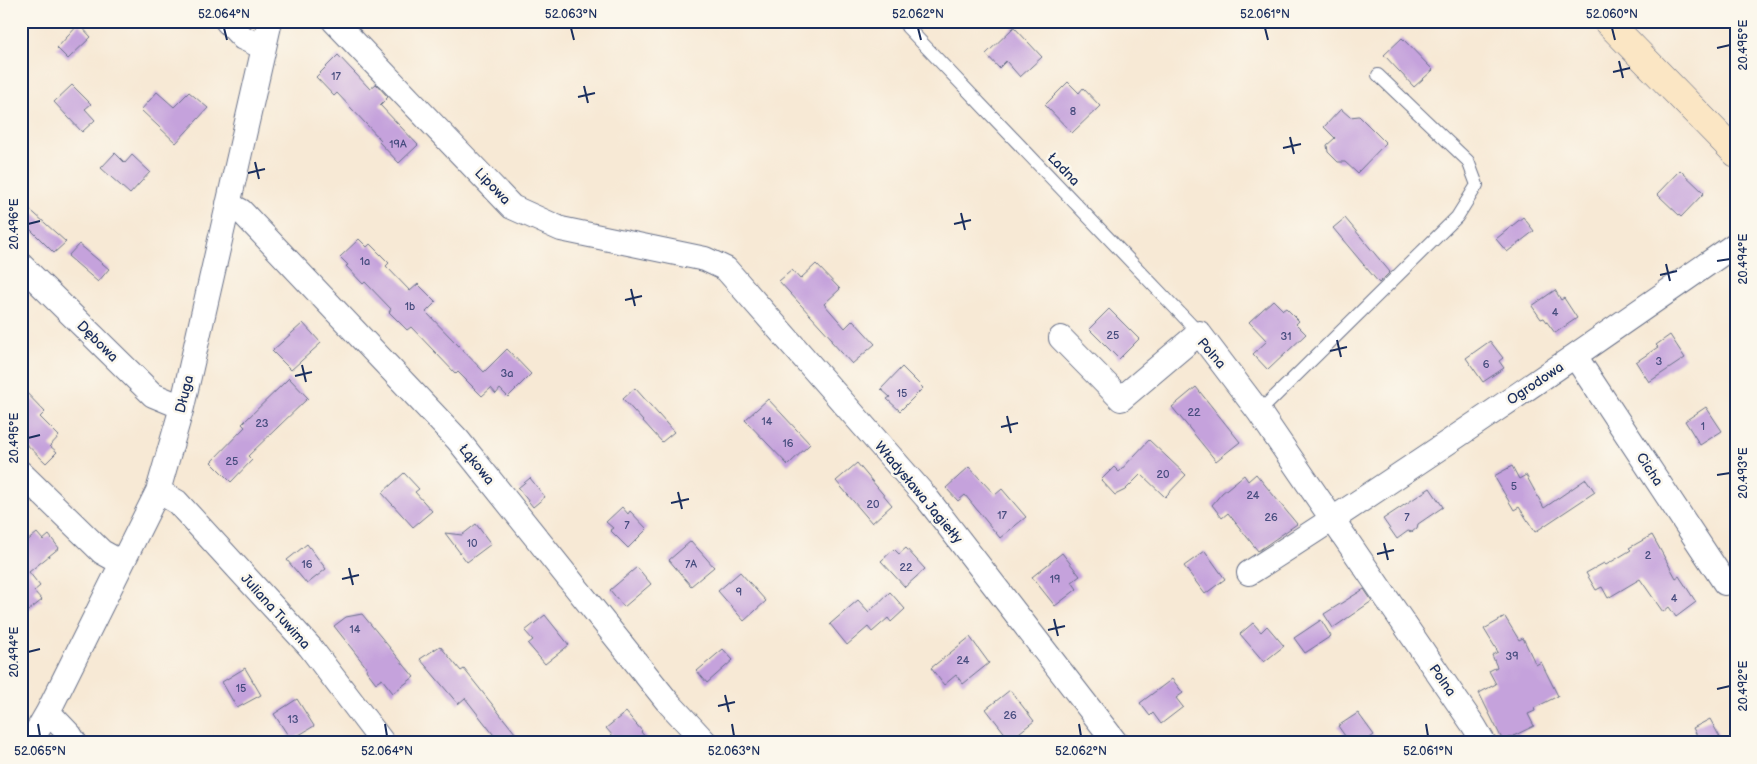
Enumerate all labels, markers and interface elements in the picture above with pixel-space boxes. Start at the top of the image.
text: 52.064°N [198,7,250,22]
text: 52.063°N [545,7,597,22]
text: 52.062°N [892,7,944,22]
text: 52.061°N [1240,7,1290,22]
text: 52.060°N [1586,7,1638,22]
text: 20.495°E [1736,19,1751,70]
house number: 17 [331,70,341,83]
house number: 8 [1070,105,1076,118]
house number: 19A [389,138,407,151]
street label: Ładna [1044,149,1084,190]
street label: Lipowa [471,164,514,208]
text: 20.496°E [7,198,22,250]
text: 20.494°E [1736,233,1751,285]
house number: 1a [360,255,370,268]
house number: 1b [405,300,415,313]
house number: 4 [1552,306,1559,319]
street label: Dębowa [73,317,122,366]
house number: 25 [1107,329,1119,342]
house number: 31 [1280,330,1292,343]
street label: Polna [1194,334,1230,372]
house number: 3 [1656,355,1663,368]
house number: 6 [1483,358,1490,371]
street label: Ogrodowa [1504,358,1567,408]
house number: 3a [501,367,514,380]
street label: Długa [172,373,197,415]
house number: 15 [897,387,907,400]
house number: 22 [1188,406,1201,419]
text: 20.495°E [7,412,22,463]
house number: 14 [762,415,773,428]
house number: 23 [255,417,269,430]
house number: 1 [1701,420,1705,433]
house number: 16 [783,437,794,450]
street label: Władysława Jagiełły [871,438,967,547]
street label: Łąkowa [455,441,498,488]
text: 20.493°E [1736,447,1751,499]
street label: Cicha [1633,449,1667,489]
house number: 25 [226,455,238,468]
house number: 20 [1157,468,1170,481]
house number: 5 [1511,480,1517,493]
house number: 24 [1246,489,1260,502]
house number: 20 [867,498,880,511]
house number: 17 [997,509,1007,522]
house number: 26 [1264,511,1278,524]
house number: 7 [1404,511,1410,524]
house number: 7 [624,519,630,532]
house number: 10 [467,537,478,550]
house number: 2 [1645,549,1652,562]
house number: 16 [302,558,313,571]
house number: 7A [685,558,697,571]
house number: 22 [900,561,913,574]
street label: Juliana Tuwima [237,570,314,653]
house number: 19 [1050,573,1060,586]
house number: 9 [736,586,742,599]
house number: 4 [1671,592,1678,605]
house number: 14 [350,623,361,636]
text: 20.494°E [7,626,22,678]
house number: 39 [1505,650,1519,663]
house number: 24 [956,654,970,667]
text: 20.492°E [1736,660,1751,711]
street label: Polna [1426,661,1460,700]
house number: 15 [236,682,246,695]
house number: 26 [1003,709,1017,722]
house number: 13 [287,713,299,726]
text: 52.065°N [14,744,66,759]
text: 52.064°N [361,744,413,759]
text: 52.063°N [708,744,760,759]
text: 52.062°N [1055,744,1107,759]
text: 52.061°N [1403,744,1453,759]

